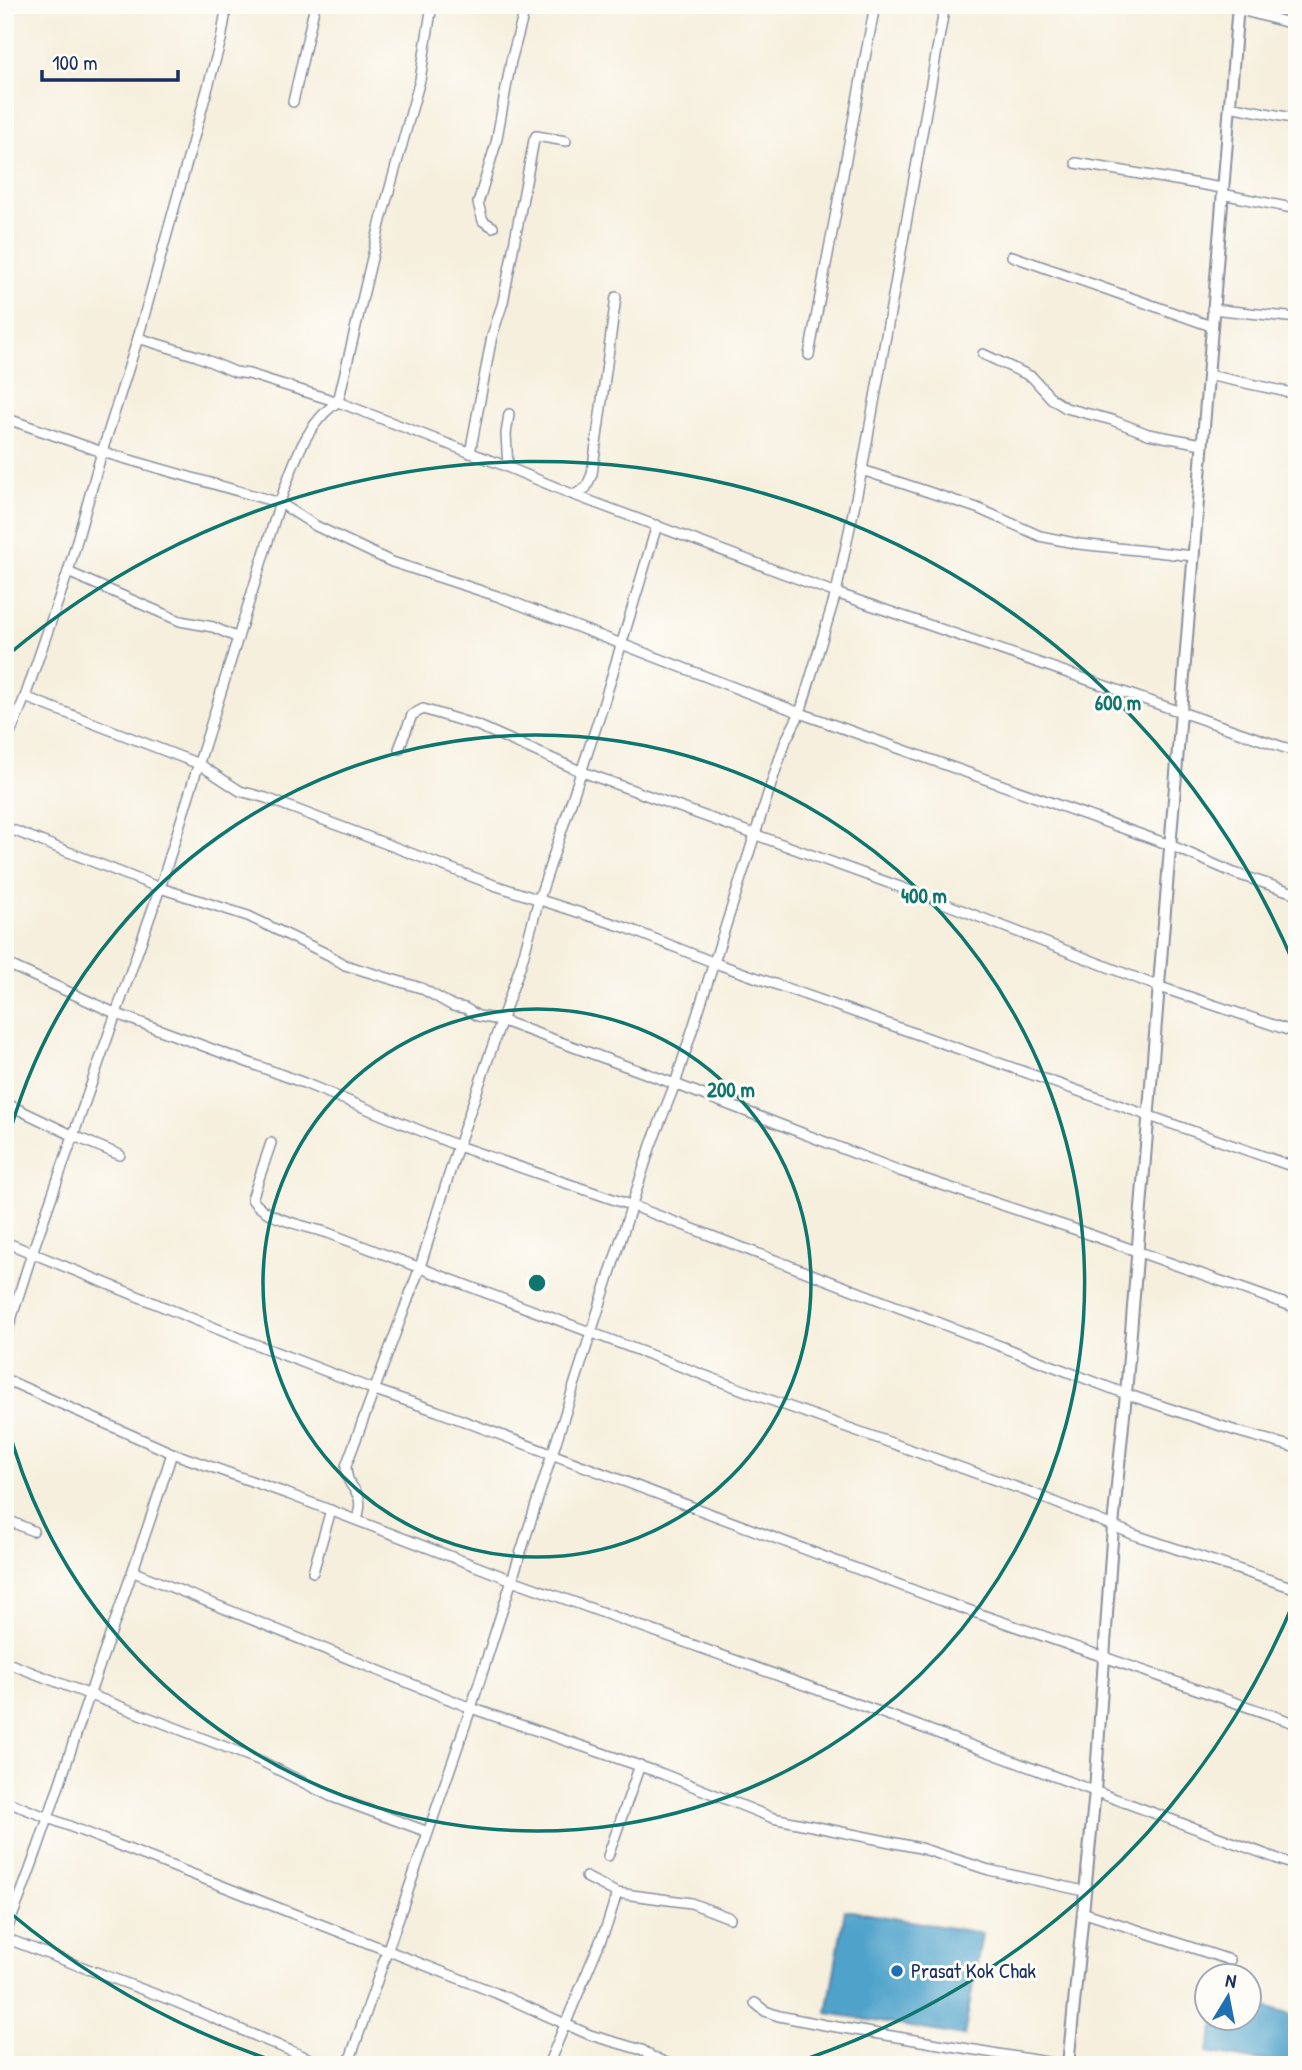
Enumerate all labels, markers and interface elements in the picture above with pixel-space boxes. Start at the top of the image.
scale bar [42,38,178,82]
text: 100 m [52,48,98,77]
text: 600 m [1095,688,1141,717]
text: 400 m [901,881,947,910]
text: 200 m [707,1075,755,1104]
centre of rings [525,1271,549,1295]
place label: Prasat Kok Chak [911,1956,1036,1985]
north arrow [1194,1962,1264,2032]
marker: Prasat Kok Chak [889,1963,905,1979]
text: N [1224,1967,1238,1994]

